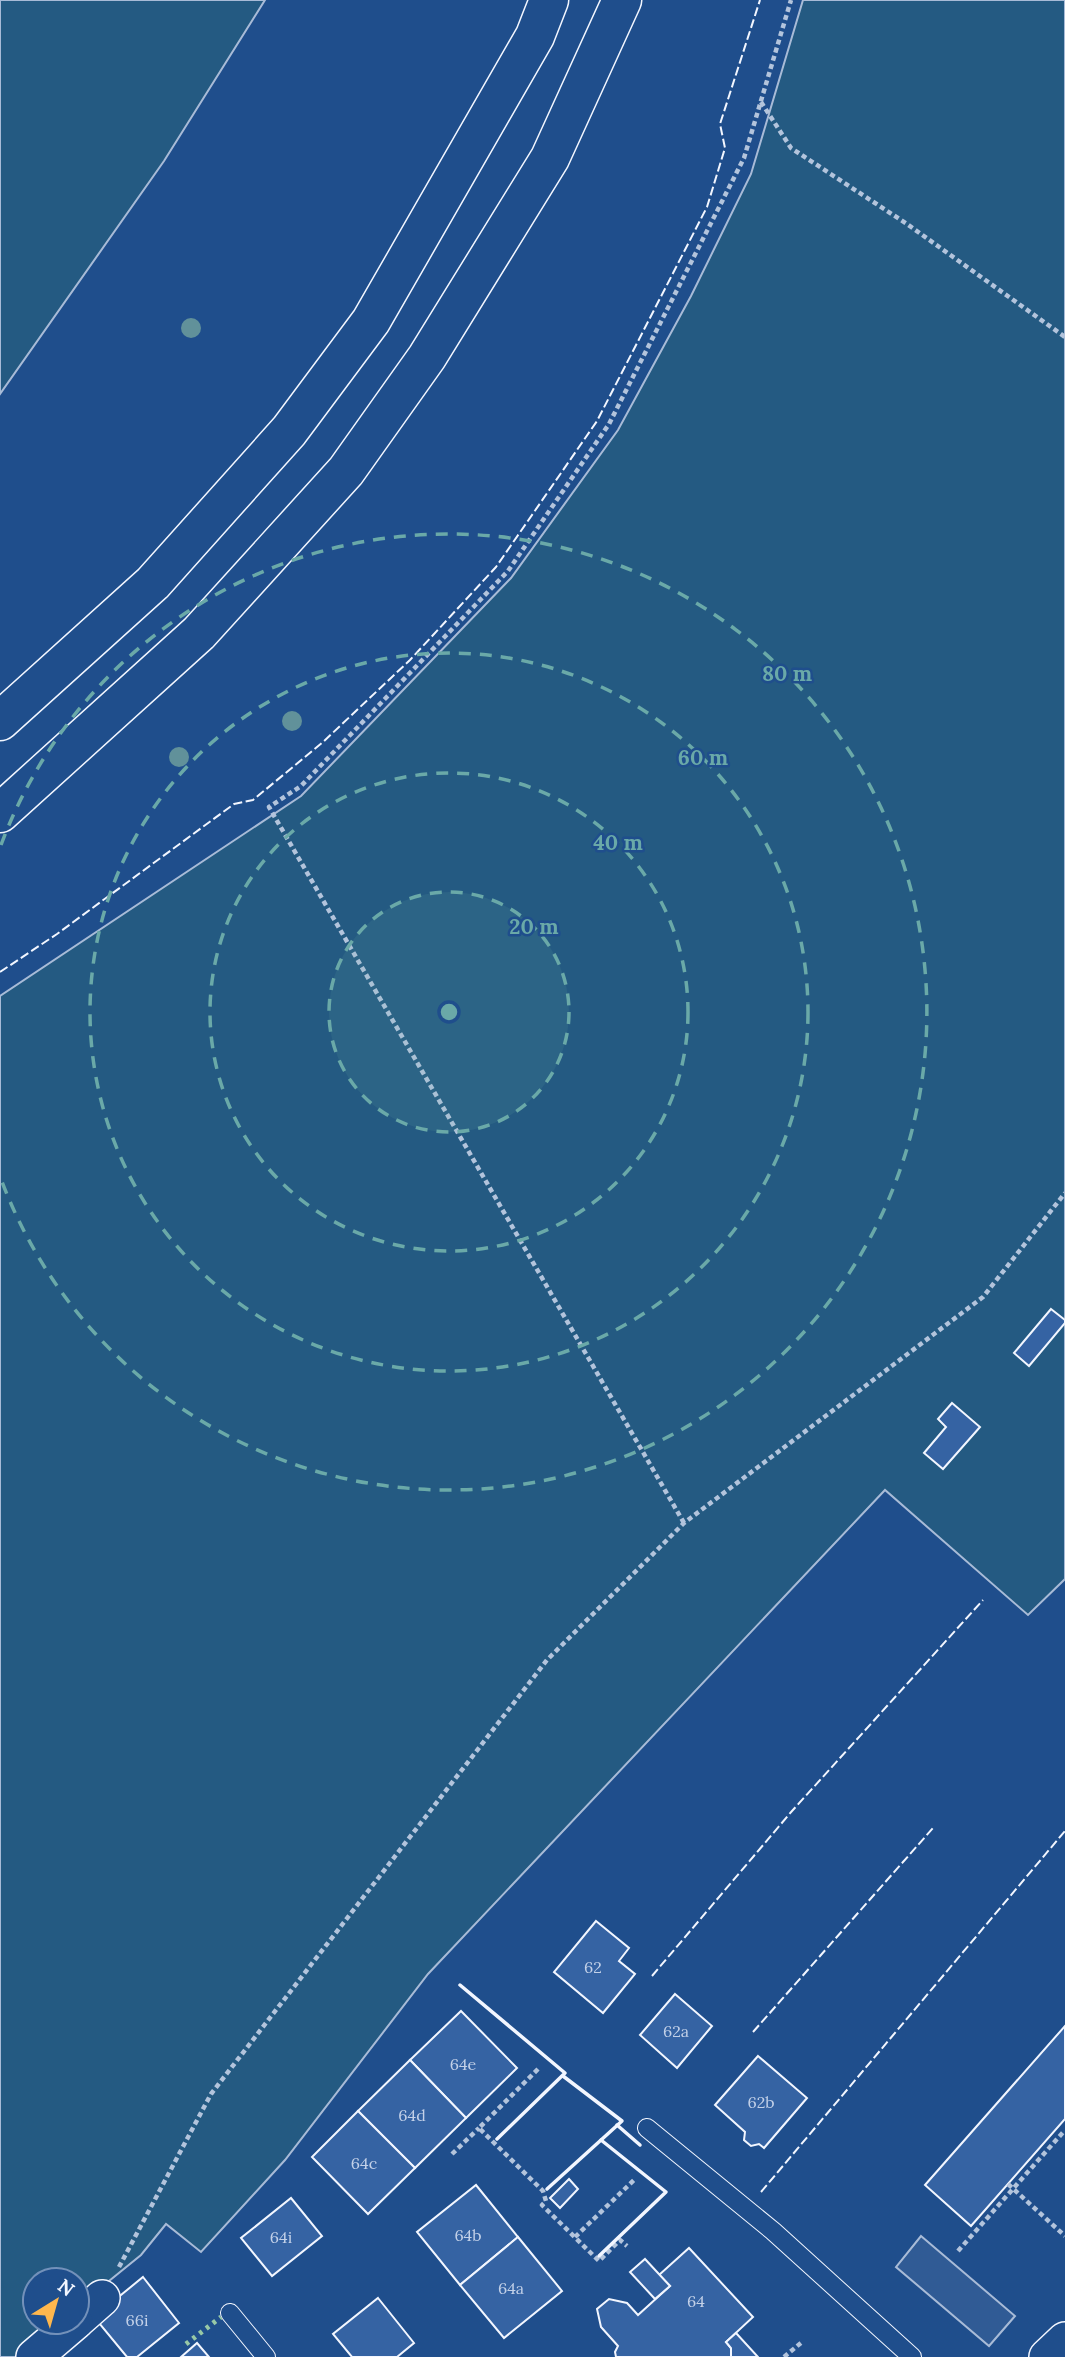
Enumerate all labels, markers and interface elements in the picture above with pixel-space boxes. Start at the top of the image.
text: 80 m [762,660,812,687]
text: 60 m [678,744,728,771]
text: 40 m [593,829,643,856]
text: 20 m [509,913,559,940]
centre of rings [437,1000,461,1024]
house number: 62 [584,1957,602,1977]
house number: 62a [663,2021,689,2041]
house number: 64e [450,2054,477,2074]
house number: 62b [747,2092,775,2112]
house number: 64d [398,2105,426,2125]
house number: 64c [351,2153,377,2173]
house number: 64b [454,2225,482,2245]
house number: 64i [270,2227,292,2247]
north arrow [21,2266,91,2336]
text: N [53,2273,80,2302]
house number: 64a [498,2278,524,2298]
house number: 64 [687,2291,705,2311]
house number: 66i [126,2310,149,2330]

